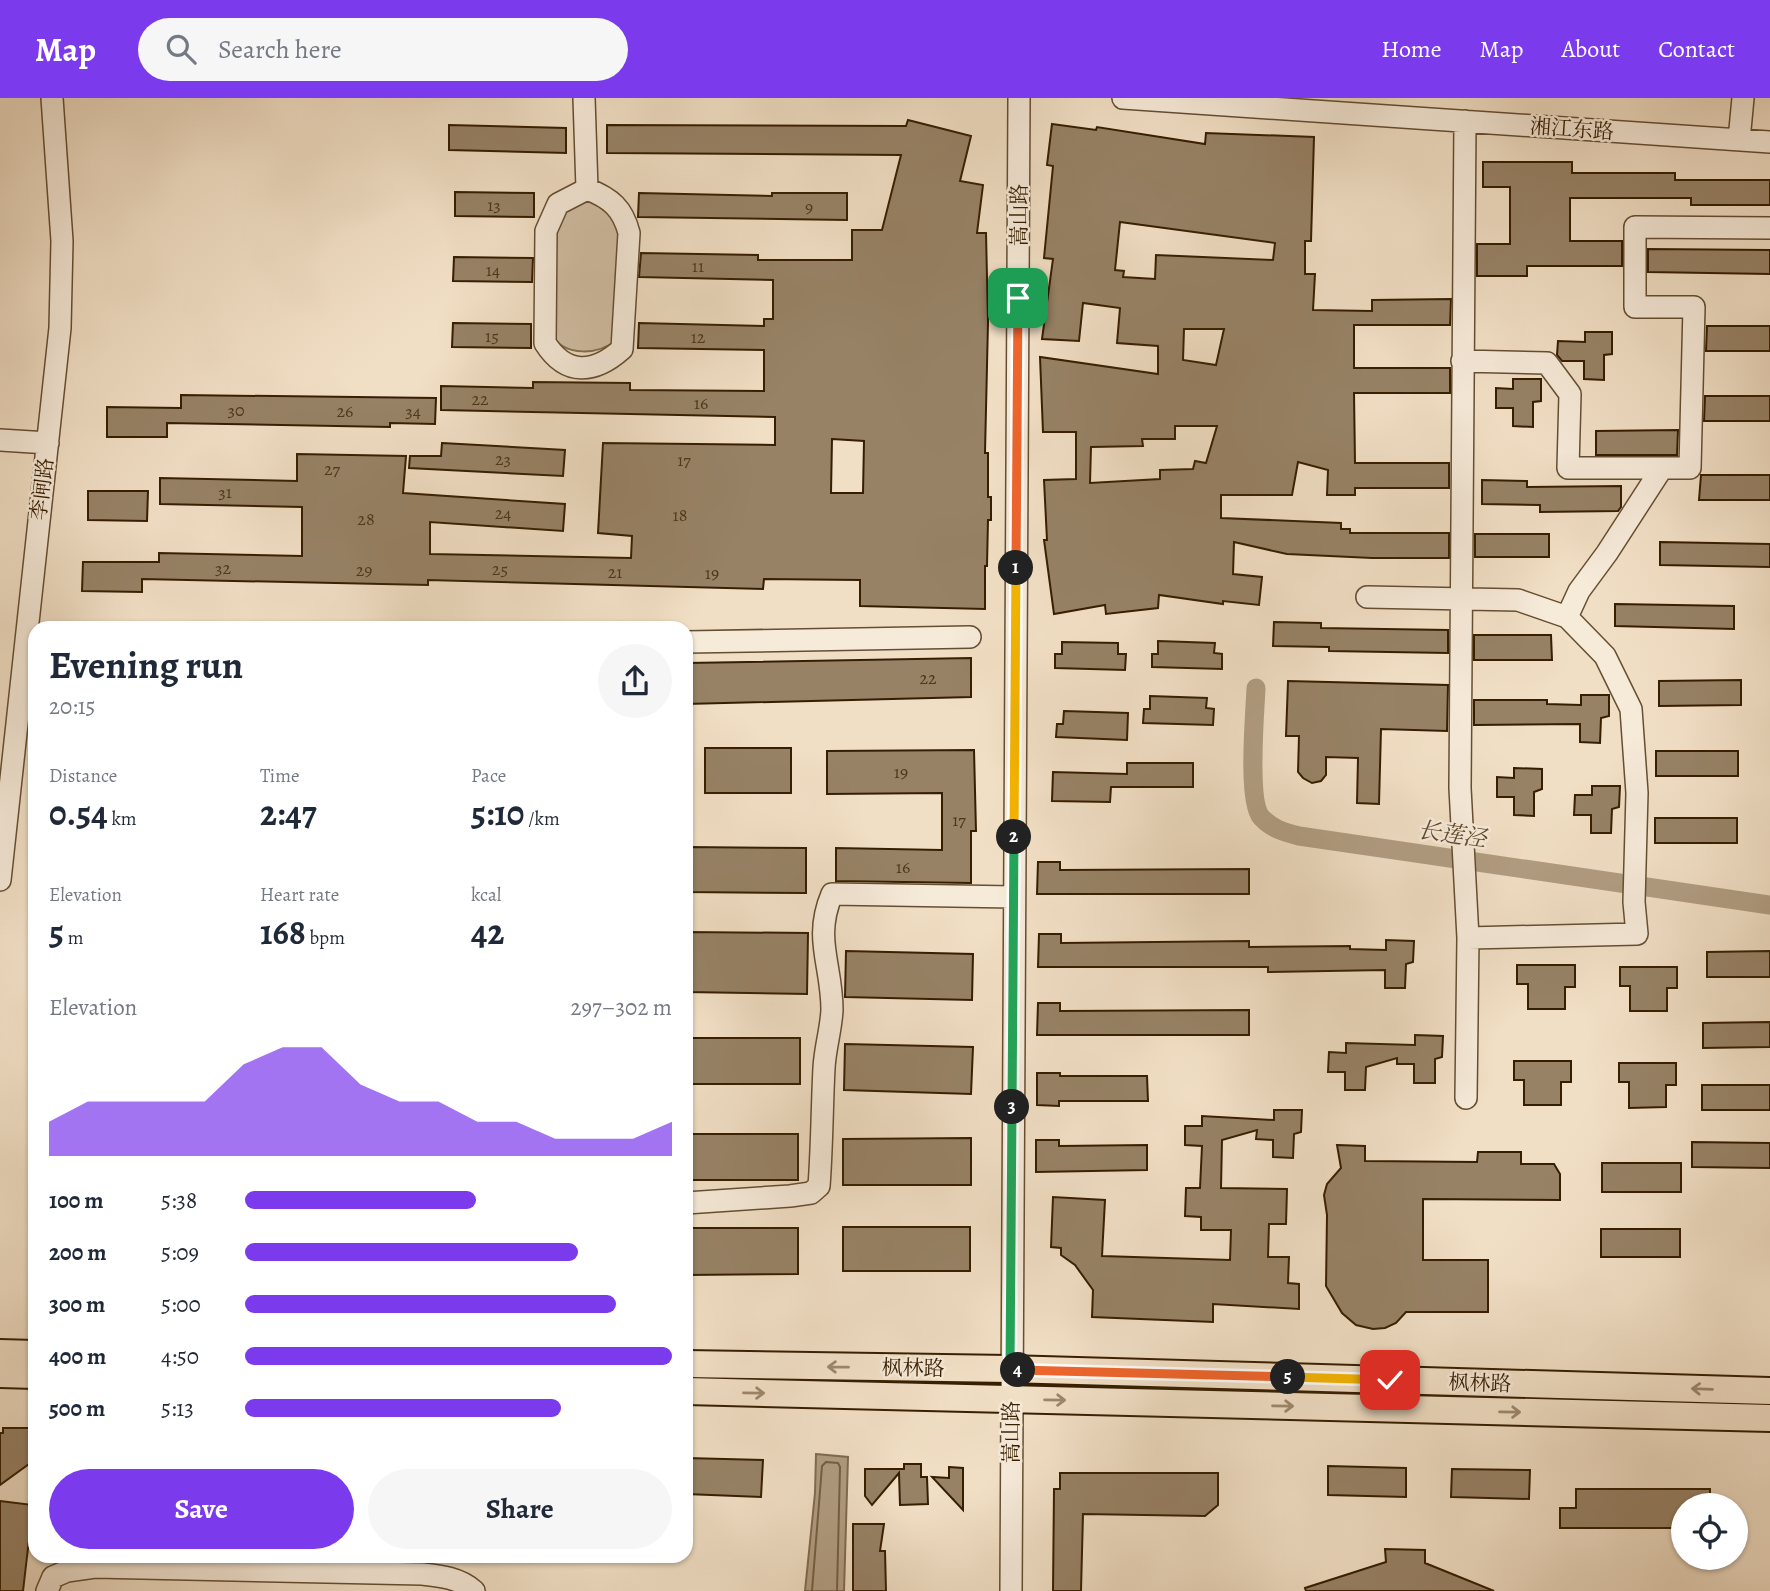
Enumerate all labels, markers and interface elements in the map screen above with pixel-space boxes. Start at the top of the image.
search box [138,18,628,81]
text: Map [35,27,96,72]
icon: search [162,30,200,68]
text: Search here [218,32,342,67]
text: Home [1381,33,1442,65]
text: Map [1480,33,1524,65]
text: About [1562,33,1620,65]
text: Contact [1658,33,1735,65]
street label: 湘江东路 [1529,112,1615,146]
street label: 嵩山路 [1005,184,1033,247]
house number: 13 [487,193,501,217]
house number: 9 [805,195,813,219]
house number: 11 [692,254,704,278]
house number: 14 [486,258,500,282]
pin [988,268,1048,328]
icon: arrive [999,279,1037,317]
house number: 15 [485,324,499,348]
house number: 12 [691,325,706,349]
house number: 22 [471,387,489,411]
house number: 16 [694,391,708,415]
house number: 30 [227,398,245,422]
house number: 26 [337,399,353,423]
house number: 34 [405,399,421,423]
house number: 23 [495,447,511,471]
house number: 17 [677,448,691,472]
street label: 李闸路 [24,456,60,522]
house number: 27 [324,457,340,481]
house number: 31 [218,480,232,504]
house number: 24 [495,501,511,525]
house number: 18 [673,503,687,527]
house number: 28 [357,507,375,531]
pin: 1 [998,550,1034,586]
text: 1 [1012,554,1019,580]
house number: 32 [215,556,231,580]
house number: 25 [492,557,508,581]
house number: 29 [356,558,372,582]
house number: 21 [608,560,622,584]
house number: 19 [705,561,719,585]
text: Evening run [49,639,243,691]
button: share [598,644,672,718]
house number: 22 [919,666,937,690]
text: 20:15 [49,691,95,722]
house number: 19 [894,760,908,784]
text: Distance [49,763,117,789]
text: Time [260,763,299,789]
text: Pace [471,763,506,789]
text: 0.54 [49,789,108,837]
text: 2:47 [260,789,317,837]
text: 5:10 [471,789,524,837]
text: km [108,806,137,832]
text: /km [524,806,560,832]
house number: 17 [952,808,966,832]
water label: 长莲泾 [1416,814,1490,855]
pin: 2 [996,820,1032,854]
text: 2 [1009,823,1018,849]
house number: 16 [896,855,910,879]
text: Elevation [49,882,122,908]
text: Heart rate [260,882,339,908]
text: kcal [471,882,501,908]
text: 5 [49,908,64,956]
text: 168 [260,908,306,956]
text: 42 [471,908,504,956]
text: m [64,925,84,951]
text: bpm [306,925,345,951]
text: Elevation [49,992,137,1023]
text: 297–302 m [571,992,672,1023]
pin: 3 [995,1090,1030,1124]
text: 3 [1007,1093,1016,1119]
text: 100 m [49,1185,104,1216]
text: 5:38 [161,1185,197,1216]
text: 200 m [49,1237,107,1268]
text: 5:09 [161,1237,199,1268]
text: 300 m [49,1289,105,1320]
text: 5:00 [161,1289,201,1320]
text: 400 m [49,1341,106,1372]
text: 4:50 [161,1341,199,1372]
pin [1360,1350,1420,1410]
pin: 4 [1000,1352,1036,1388]
street label: 枫林路 [881,1353,945,1383]
text: 4 [1013,1356,1022,1382]
one-way arrow [826,1360,849,1373]
pin: 5 [1270,1360,1306,1394]
icon: check [1371,1361,1409,1399]
text: 5 [1283,1363,1292,1389]
street label: 枫林路 [1448,1368,1512,1398]
one-way arrow [1691,1383,1714,1396]
one-way arrow [742,1386,765,1399]
text: 500 m [49,1393,105,1424]
text: 5:13 [161,1393,194,1424]
one-way arrow [1043,1393,1066,1407]
one-way arrow [1271,1399,1294,1412]
street label: 嵩山路 [997,1401,1025,1464]
one-way arrow [1498,1405,1521,1418]
button: Save [49,1469,354,1549]
button: Share [368,1469,672,1549]
map controls [1671,1493,1748,1570]
button: locate [1671,1493,1748,1570]

